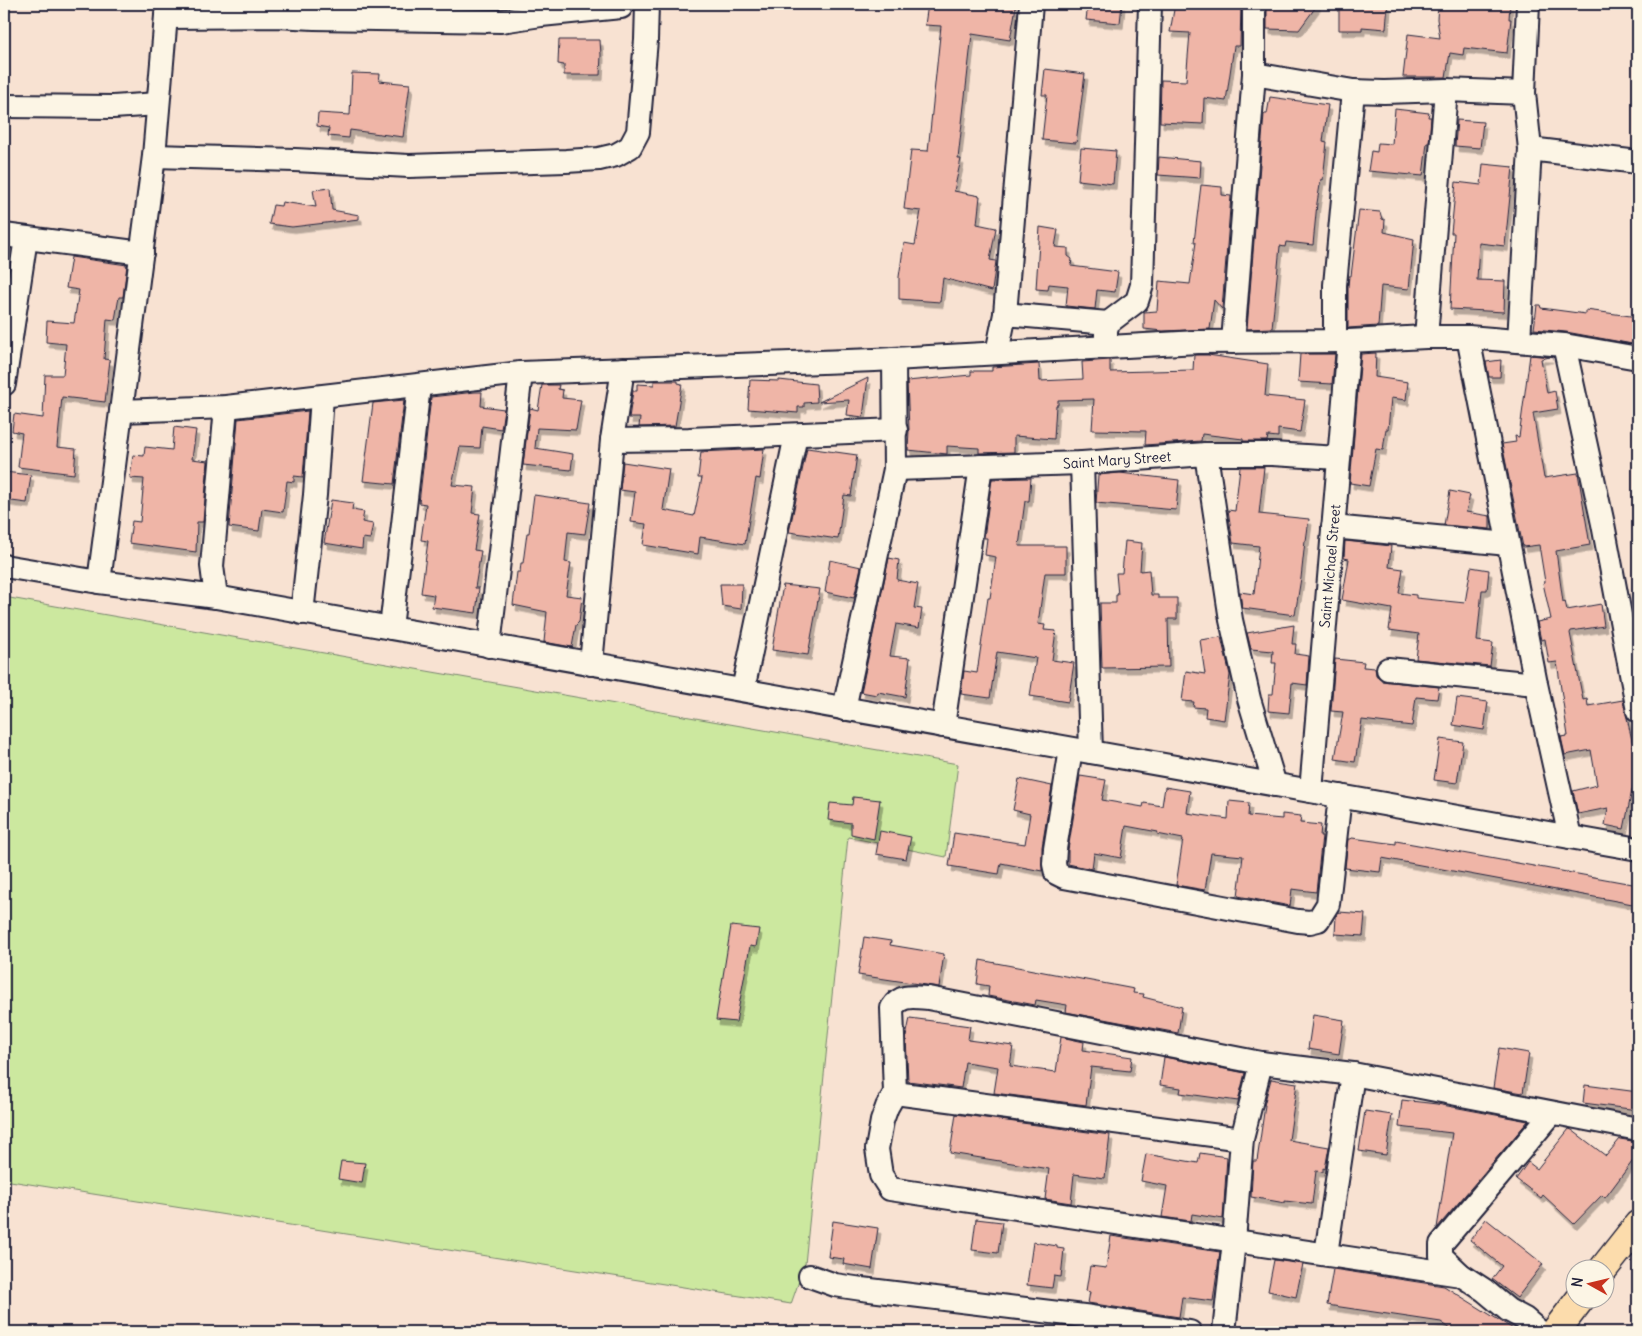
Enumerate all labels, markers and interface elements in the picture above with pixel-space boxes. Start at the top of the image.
street label: Saint Mary Street [1062,447,1172,473]
street label: Saint Michael Street [1316,503,1344,628]
north arrow [1564,1258,1614,1308]
text: N [1568,1276,1587,1288]

